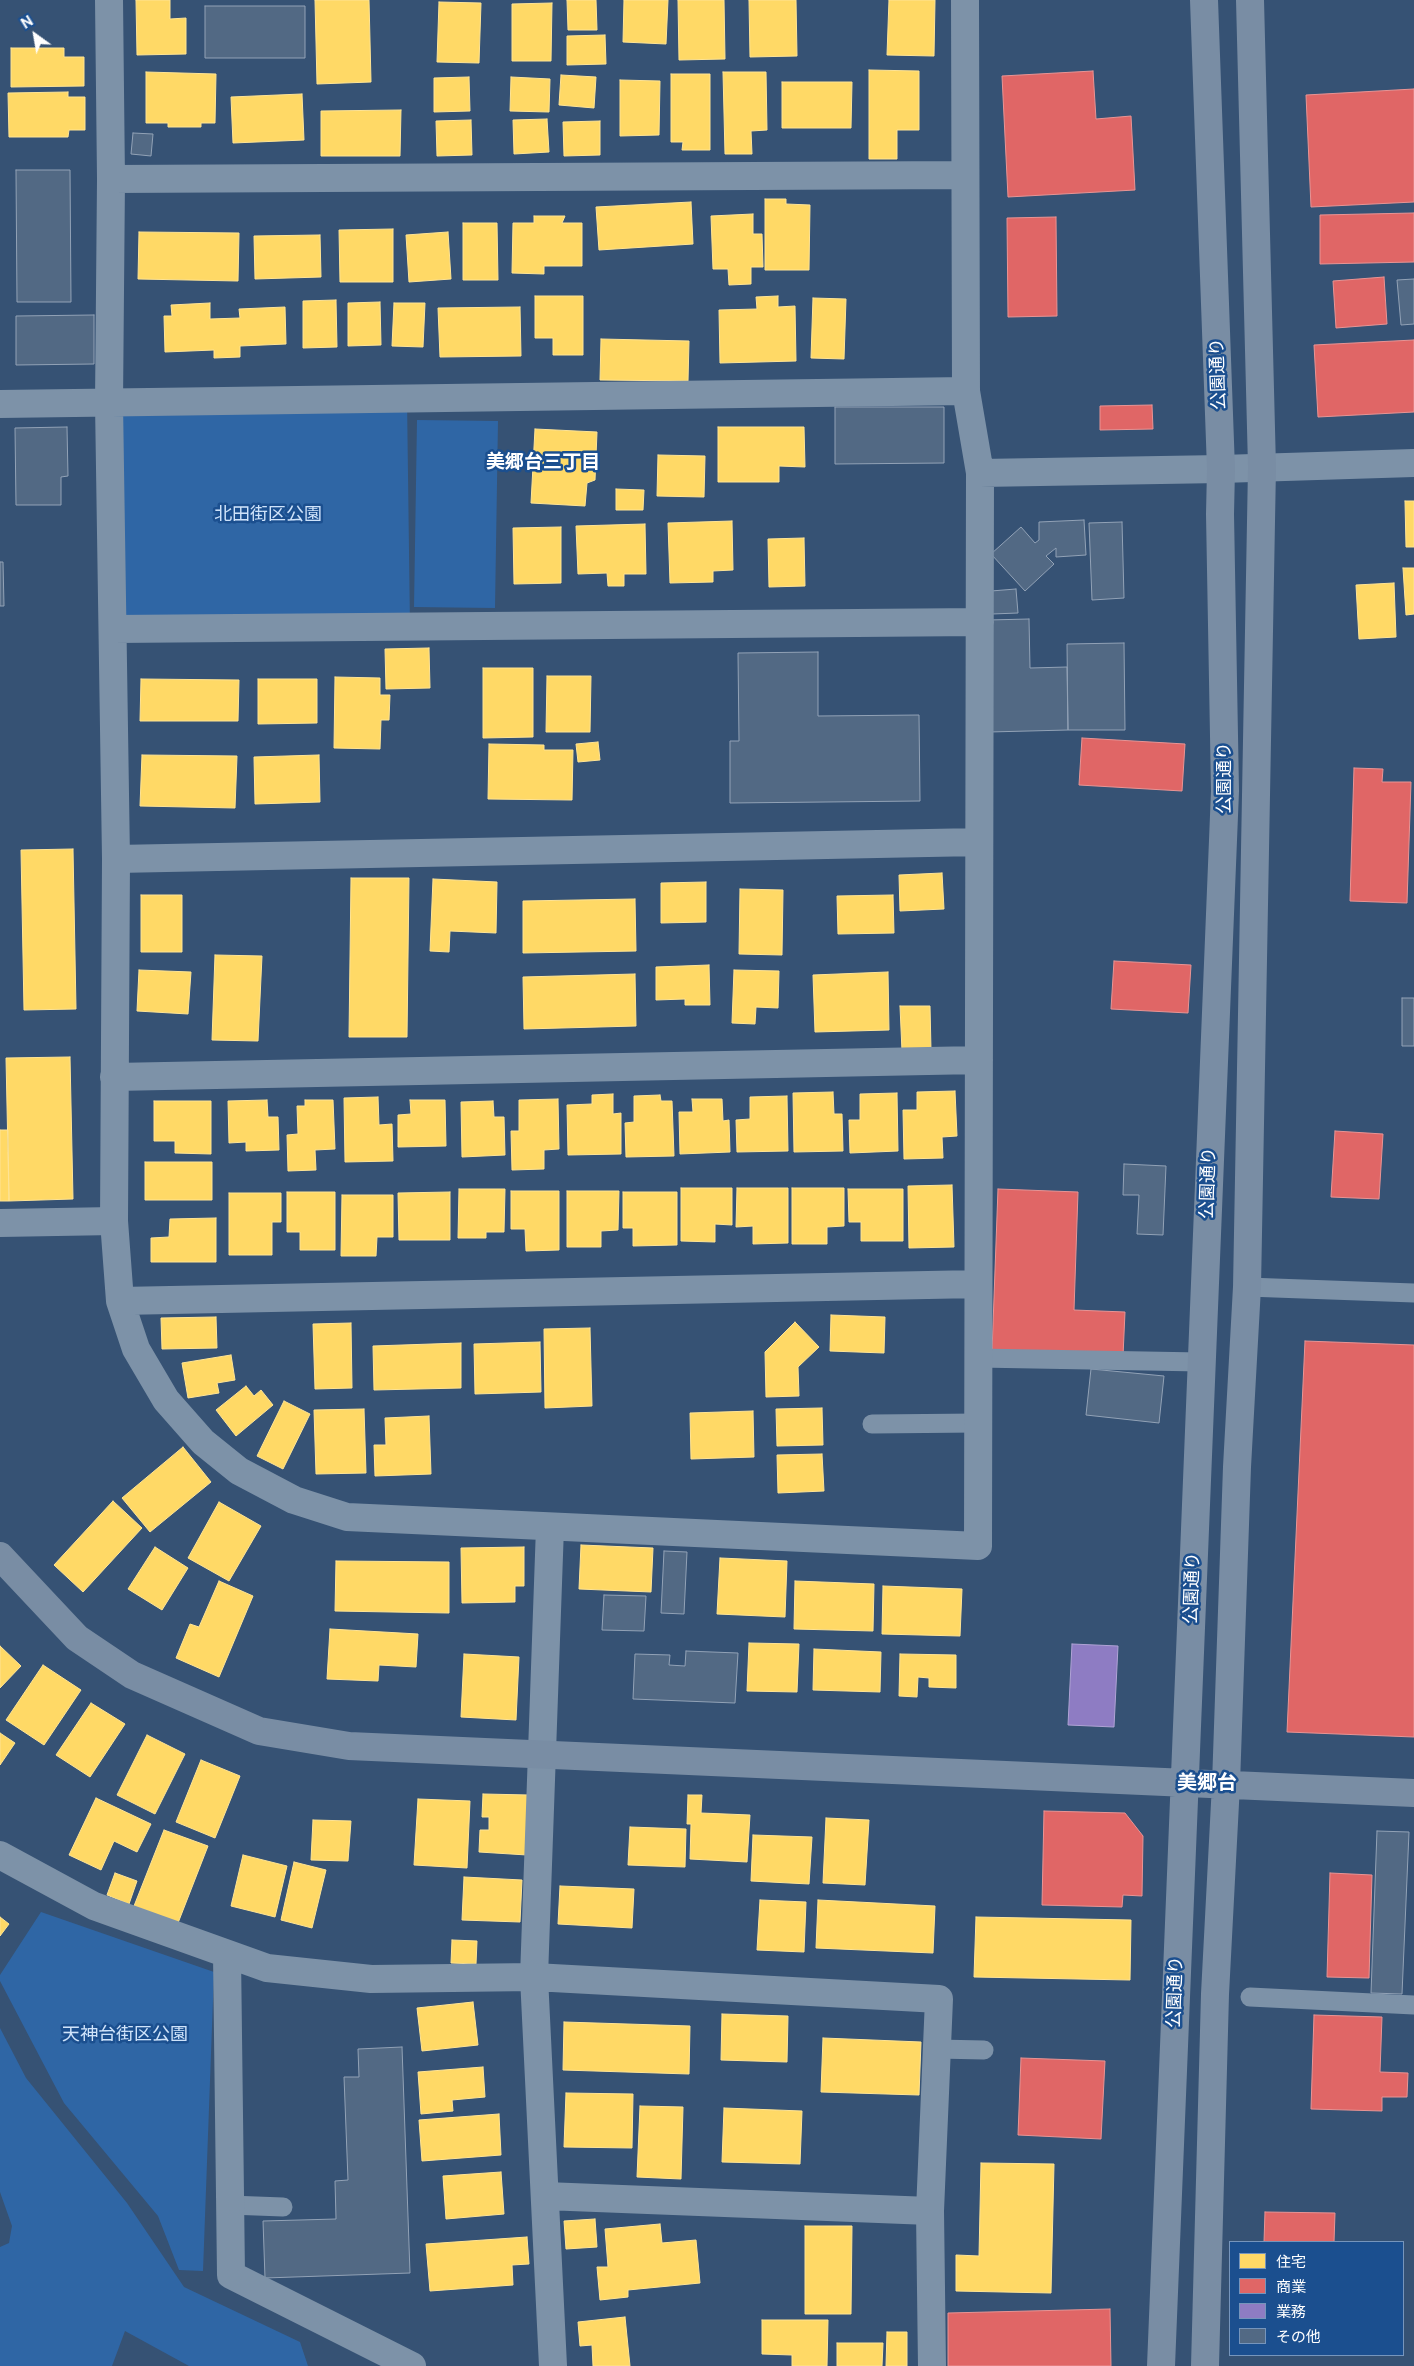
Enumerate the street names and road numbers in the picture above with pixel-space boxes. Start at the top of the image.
street label: 公園通り [1206,338,1230,410]
street label: 公園通り [1213,742,1235,814]
street label: 公園通り [1196,1147,1220,1219]
street label: 公園通り [1180,1552,1204,1624]
street label: 公園通り [1163,1956,1187,2028]

